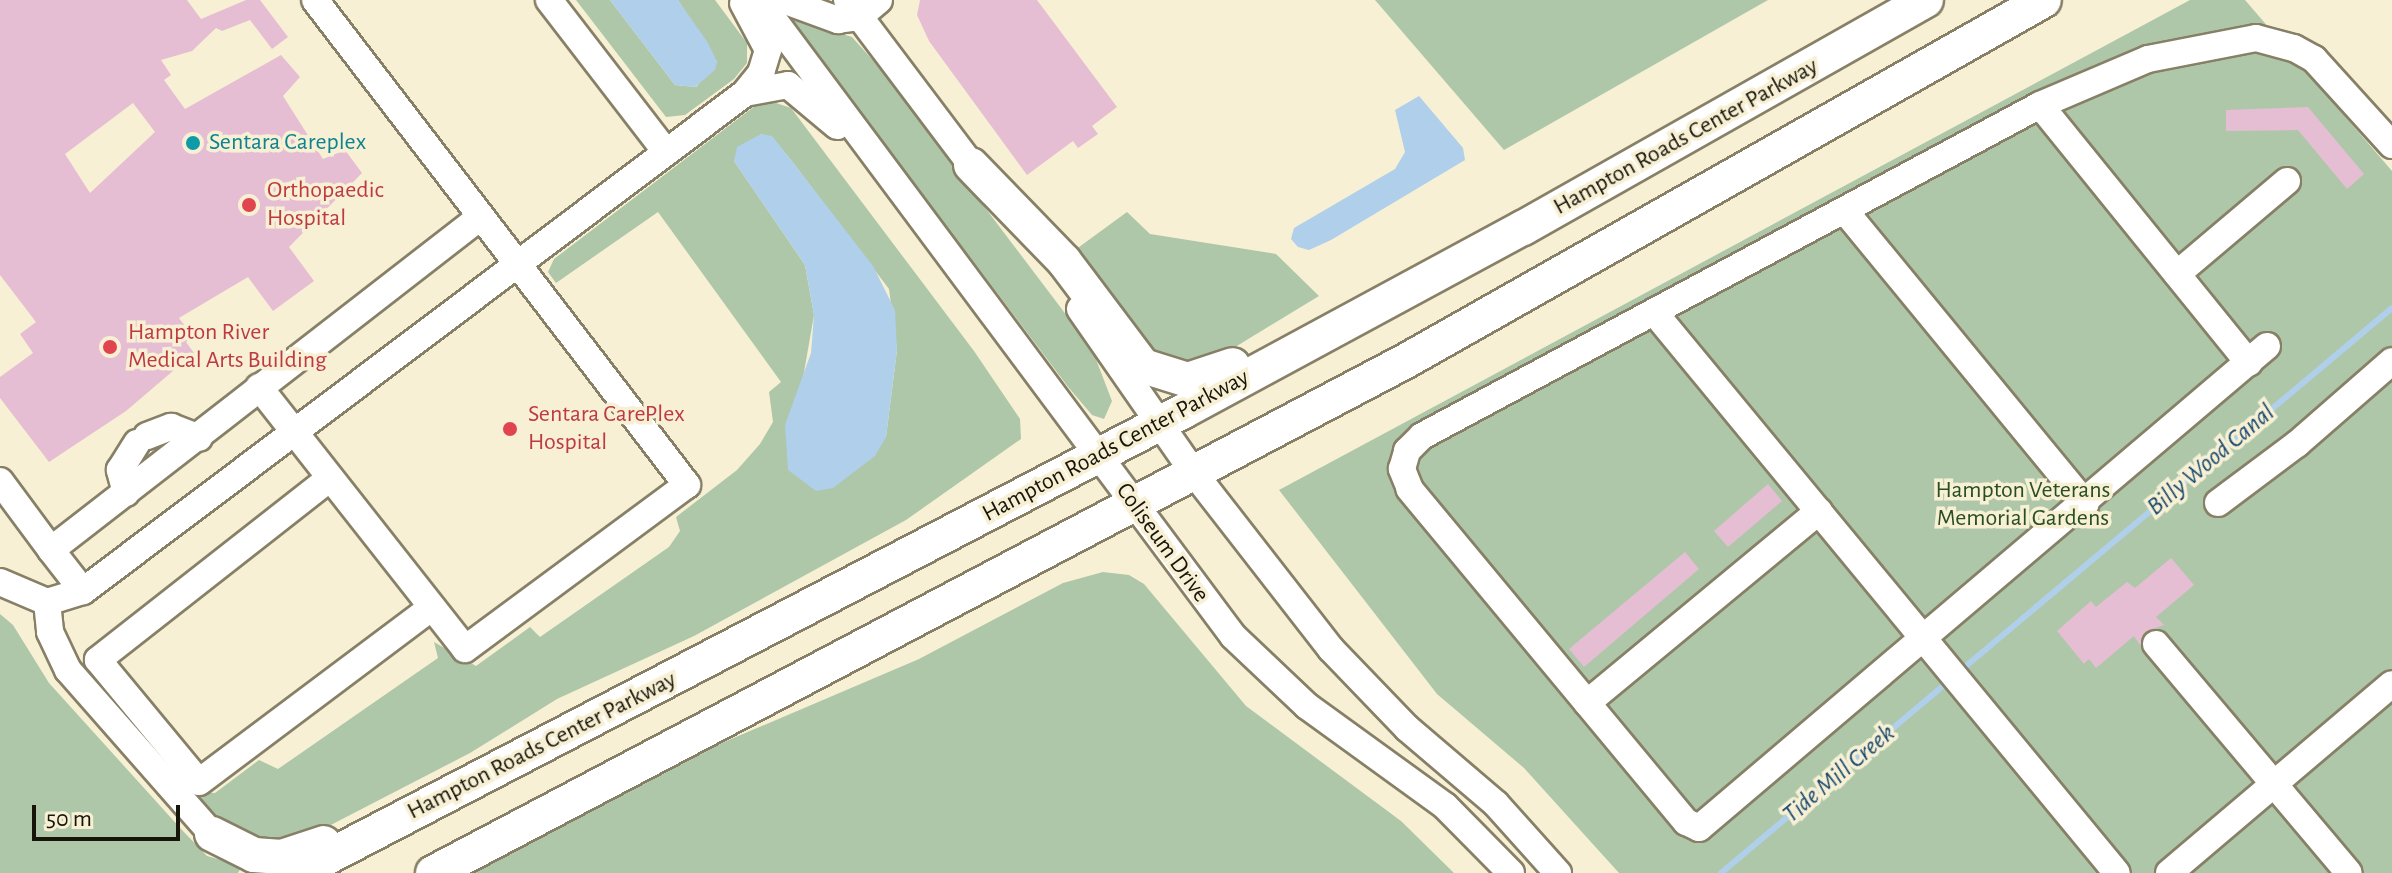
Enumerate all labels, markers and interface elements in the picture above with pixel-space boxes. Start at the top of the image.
street label: Hampton Roads Center Parkway [1549,52,1823,222]
place label: Sentara Careplex [209,129,366,157]
marker: Sentara Careplex [184,134,202,152]
place label: Orthopaedic Hospital [267,177,384,233]
marker: Orthopaedic Hospital [238,194,260,216]
place label: Hampton River Medical Arts Building [128,319,327,375]
marker: Hampton River Medical Arts Building [99,336,121,358]
street label: Hampton Roads Center Parkway [978,363,1254,529]
water label: Billy Wood Canal [2141,397,2281,523]
place label: Sentara CarePlex Hospital [528,401,685,457]
marker: Sentara CarePlex Hospital [499,418,521,440]
park label: Hampton Veterans Memorial Gardens [1936,477,2110,533]
street label: Coliseum Drive [1109,478,1215,608]
street label: Hampton Roads Center Parkway [403,666,681,826]
water label: Tide Mill Creek [1776,718,1902,830]
scale bar [36,789,184,839]
text: 50 m [46,807,92,831]

